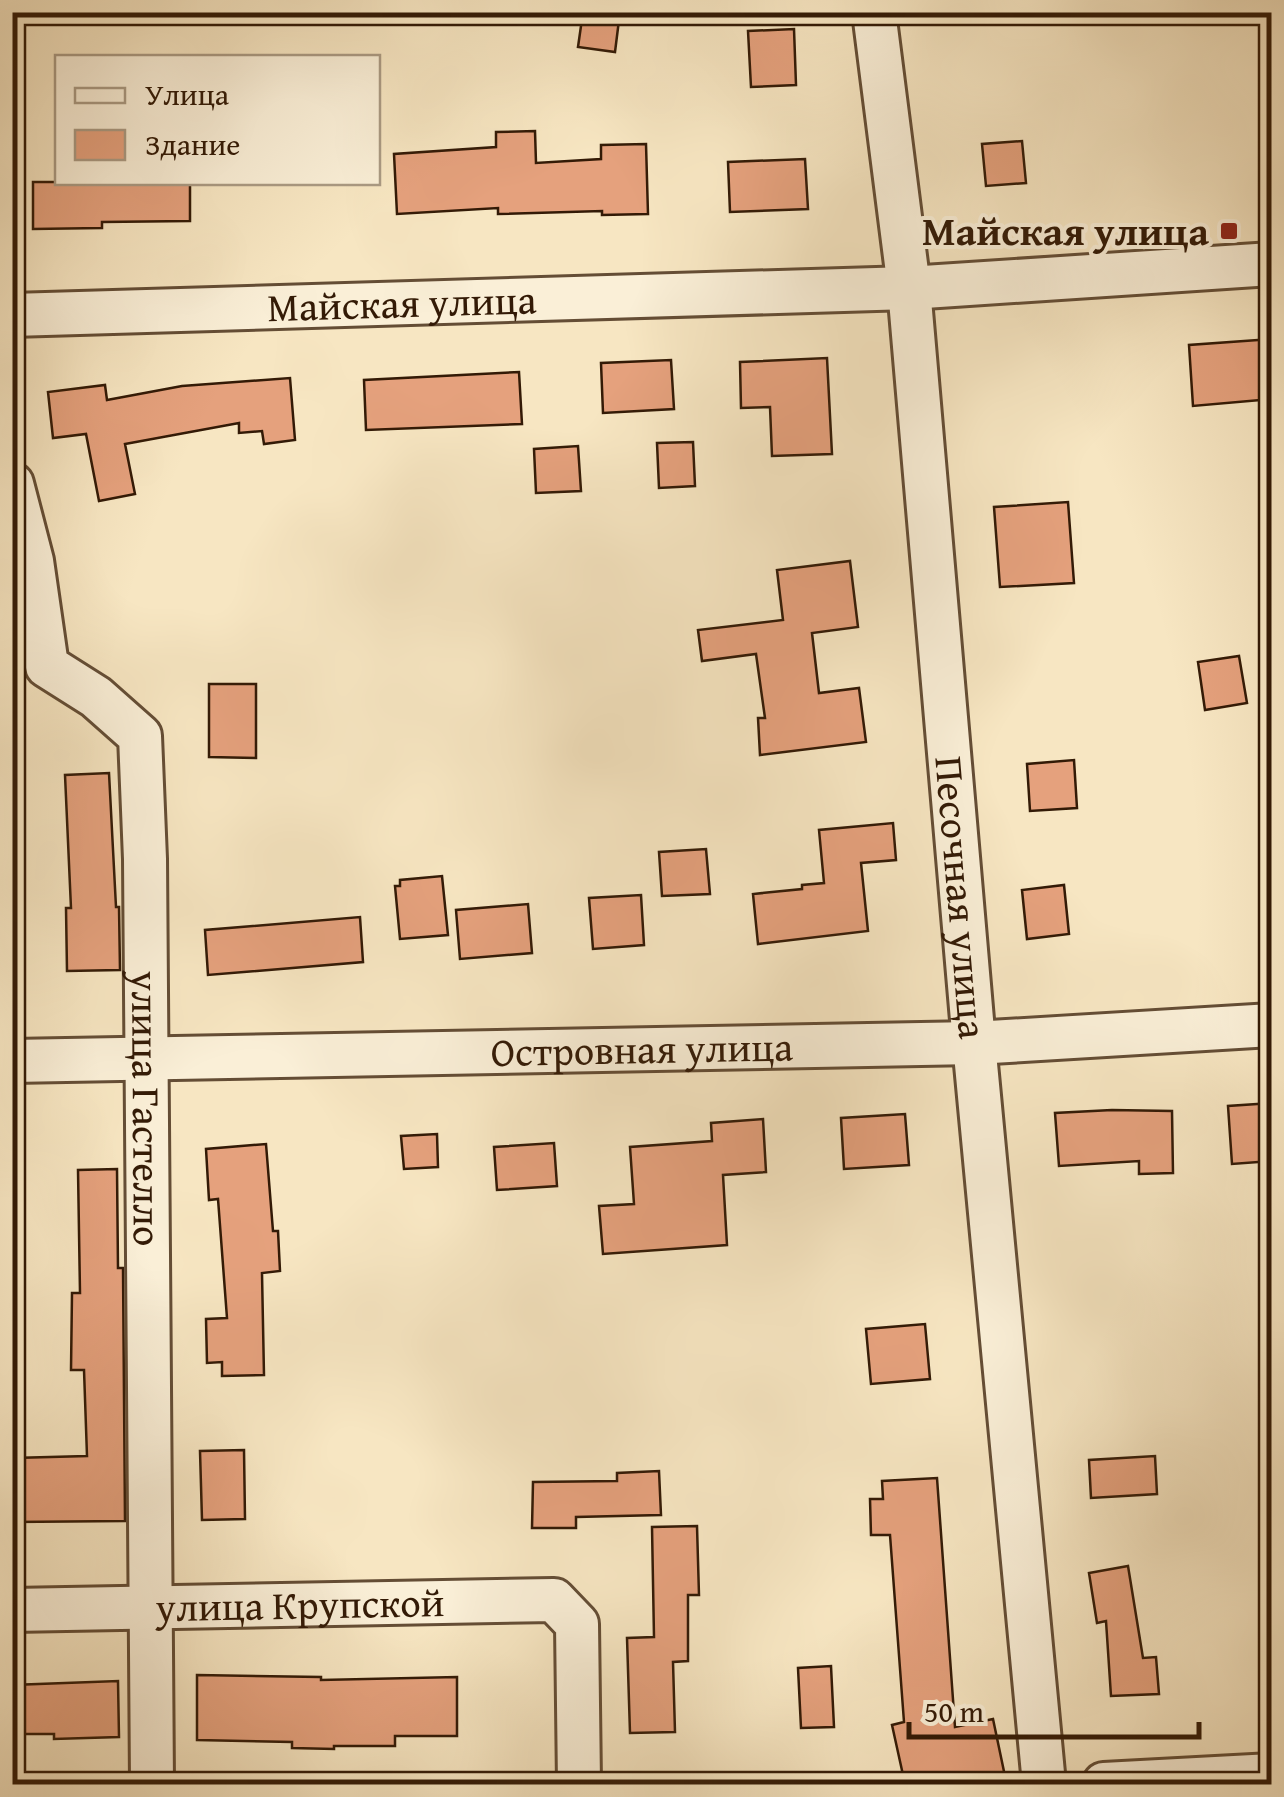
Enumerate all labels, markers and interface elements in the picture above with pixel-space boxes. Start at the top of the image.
legend [55,55,380,185]
text: Улица [145,72,230,116]
text: Здание [145,122,240,166]
place label: Майская улица [922,201,1209,260]
marker: Майская улица [1218,220,1240,242]
street label: Майская улица [266,269,537,336]
street label: Песочная улица [920,754,1004,1041]
street label: улица Гастелло [117,969,178,1246]
street label: Островная улица [490,1016,794,1081]
street label: улица Крупской [154,1572,445,1636]
scale bar [909,1677,1199,1739]
text: 50 m [924,1689,984,1733]

